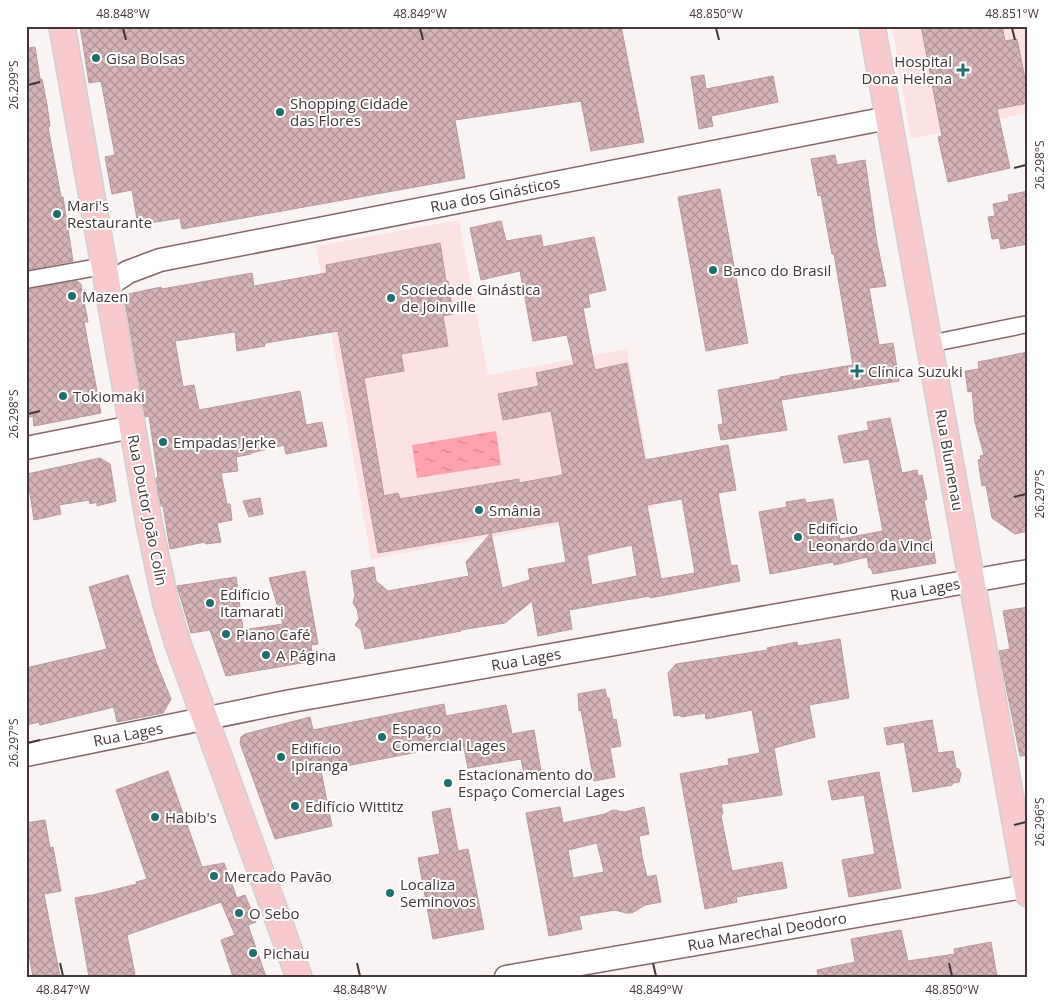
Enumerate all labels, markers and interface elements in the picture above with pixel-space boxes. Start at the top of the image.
text: 48.848°W [96,5,150,22]
text: 48.849°W [393,5,447,22]
text: 48.850°W [689,5,743,22]
text: 48.851°W [985,5,1039,22]
place label: Gisa Bolsas [106,48,185,68]
place label: Hospital Dona Helena [861,51,952,88]
marker: Gisa Bolsas [90,52,102,64]
text: 26.299°S [5,60,22,110]
marker: Hospital Dona Helena [956,63,970,77]
place label: Shopping Cidade das Flores [290,93,408,130]
marker: Shopping Cidade das Flores [274,106,286,118]
text: 26.298°S [1031,140,1048,190]
street label: Rua dos Ginásticos [428,172,562,216]
place label: Mari's Restaurante [67,195,152,232]
marker: Mari's Restaurante [51,208,63,220]
place label: Banco do Brasil [723,260,831,280]
marker: Banco do Brasil [707,264,719,276]
place label: Sociedade Ginástica de Joinville [401,279,541,316]
place label: Mazen [82,286,128,306]
marker: Mazen [66,290,78,302]
marker: Sociedade Ginástica de Joinville [385,292,397,304]
place label: Clínica Suzuki [868,361,963,381]
marker: Clínica Suzuki [850,364,864,378]
place label: Tokiomaki [73,386,145,406]
text: 26.298°S [5,389,22,439]
marker: Tokiomaki [57,390,69,402]
street label: Rua Blumenau [931,408,969,512]
place label: Empadas Jerke [173,432,276,452]
street label: Rua Doutor João Colin [124,433,172,587]
marker: Empadas Jerke [157,436,169,448]
text: 26.297°S [1031,469,1048,519]
place label: Smânia [489,500,541,520]
marker: Smânia [473,504,485,516]
place label: Edifício Leonardo da Vinci [808,518,933,555]
marker: Edifício Leonardo da Vinci [792,531,804,543]
street label: Rua Lages [889,573,961,605]
place label: Edifício Itamarati [220,584,284,621]
marker: Edifício Itamarati [204,597,216,609]
place label: Piano Café [236,624,311,644]
marker: Piano Café [220,628,232,640]
street label: Rua Lages [490,643,562,675]
place label: A Página [276,645,336,665]
marker: A Página [260,649,272,661]
street label: Rua Lages [91,717,165,751]
text: 26.297°S [5,718,22,768]
place label: Espaço Comercial Lages [392,718,506,755]
marker: Espaço Comercial Lages [376,731,388,743]
place label: Edifício Ipiranga [291,738,348,775]
marker: Edifício Ipiranga [275,751,287,763]
place label: Estacionamento do Espaço Comercial Lages [458,764,625,801]
marker: Estacionamento do Espaço Comercial Lages [442,777,454,789]
place label: Edifício Wittitz [305,796,404,816]
text: 26.296°S [1031,797,1048,847]
marker: Edifício Wittitz [289,800,301,812]
place label: Habib's [165,807,217,827]
marker: Habib's [149,811,161,823]
place label: Mercado Pavão [224,866,332,886]
marker: Mercado Pavão [208,870,220,882]
place label: Localiza Seminovos [400,874,476,911]
marker: Localiza Seminovos [384,887,396,899]
place label: O Sebo [249,903,299,923]
marker: O Sebo [233,907,245,919]
street label: Rua Marechal Deodoro [686,907,848,955]
place label: Pichau [263,943,310,963]
marker: Pichau [247,947,259,959]
text: 48.847°W [36,981,90,998]
text: 48.848°W [333,981,387,998]
text: 48.849°W [629,981,683,998]
text: 48.850°W [925,981,979,998]

